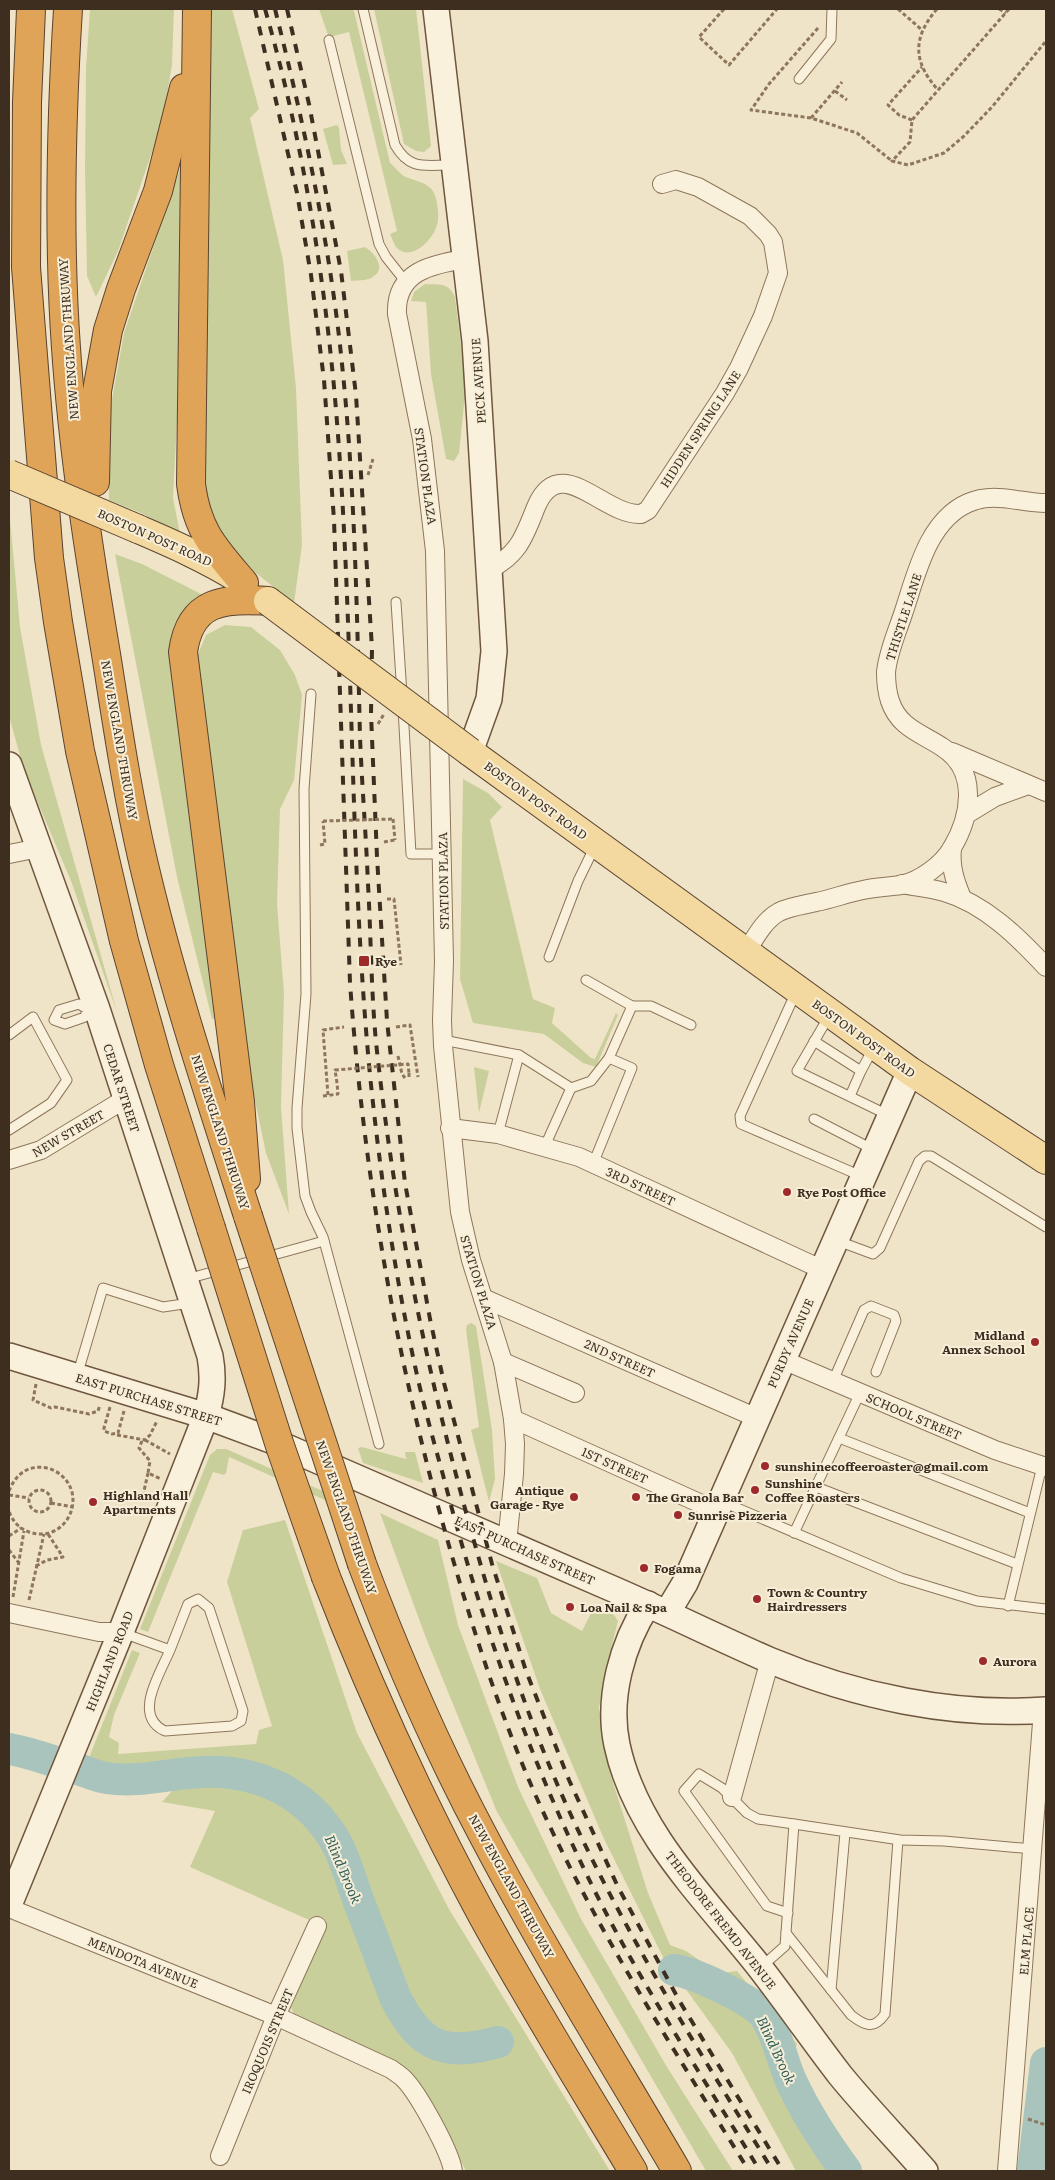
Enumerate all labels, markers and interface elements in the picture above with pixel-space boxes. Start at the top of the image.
street label: NEW ENGLAND THRUWAY [53,257,83,421]
street label: PECK AVENUE [466,337,490,425]
street label: HIDDEN SPRING LANE [655,366,745,491]
street label: STATION PLAZA [410,426,442,526]
street label: BOSTON POST ROAD [95,504,215,570]
street label: THISTLE LANE [880,570,926,663]
street label: NEW ENGLAND THRUWAY [97,659,143,822]
street label: BOSTON POST ROAD [481,756,591,844]
street label: STATION PLAZA [433,832,453,930]
place label: Rye [375,952,397,970]
marker: Rye [357,954,371,968]
street label: BOSTON POST ROAD [809,994,919,1082]
street label: CEDAR STREET [99,1041,145,1135]
street label: NEW ENGLAND THRUWAY [187,1052,255,1212]
street label: NEW STREET [28,1105,108,1161]
street label: 3RD STREET [603,1162,679,1210]
place label: Rye Post Office [797,1183,886,1201]
marker: Rye Post Office [781,1186,793,1198]
street label: STATION PLAZA [456,1233,502,1332]
street label: PURDY AVENUE [762,1295,818,1391]
place label: Midland Annex School [942,1326,1026,1358]
street label: 2ND STREET [582,1334,658,1382]
marker: Midland Annex School [1029,1336,1041,1348]
street label: EAST PURCHASE STREET [73,1368,225,1430]
street label: SCHOOL STREET [863,1388,965,1444]
street label: NEW ENGLAND THRUWAY [312,1437,382,1597]
street label: 1ST STREET [579,1442,651,1488]
place label: sunshinecoffeeroaster@gmail.com [775,1457,988,1475]
marker: sunshinecoffeeroaster@gmail.com [759,1460,771,1472]
place label: Sunshine Coffee Roasters [765,1474,860,1506]
place label: Antique Garage - Rye [490,1481,564,1513]
marker: Sunshine Coffee Roasters [749,1484,761,1496]
place label: Highland Hall Apartments [103,1486,189,1518]
place label: The Granola Bar [646,1488,744,1506]
marker: Antique Garage - Rye [568,1491,580,1503]
marker: The Granola Bar [630,1491,642,1503]
marker: Highland Hall Apartments [87,1496,99,1508]
place label: Sunrise Pizzeria [688,1506,787,1524]
marker: Sunrise Pizzeria [672,1509,684,1521]
street label: EAST PURCHASE STREET [452,1511,599,1589]
place label: Fogama [654,1559,702,1577]
marker: Fogama [638,1562,650,1574]
place label: Town & Country Hairdressers [767,1583,868,1615]
marker: Town & Country Hairdressers [751,1593,763,1605]
place label: Loa Nail & Spa [580,1598,667,1616]
marker: Loa Nail & Spa [564,1601,576,1613]
street label: HIGHLAND ROAD [81,1608,137,1714]
place label: Aurora [993,1652,1037,1670]
marker: Aurora [977,1655,989,1667]
street label: NEW ENGLAND THRUWAY [465,1811,559,1962]
water label: Blind Brook [321,1832,368,1907]
street label: THEODORE FREMD AVENUE [661,1847,781,1993]
street label: ELM PLACE [1014,1905,1038,1976]
street label: MENDOTA AVENUE [85,1932,201,1993]
street label: IROQUOIS STREET [237,1985,297,2097]
water label: Blind Brook [753,2013,802,2088]

